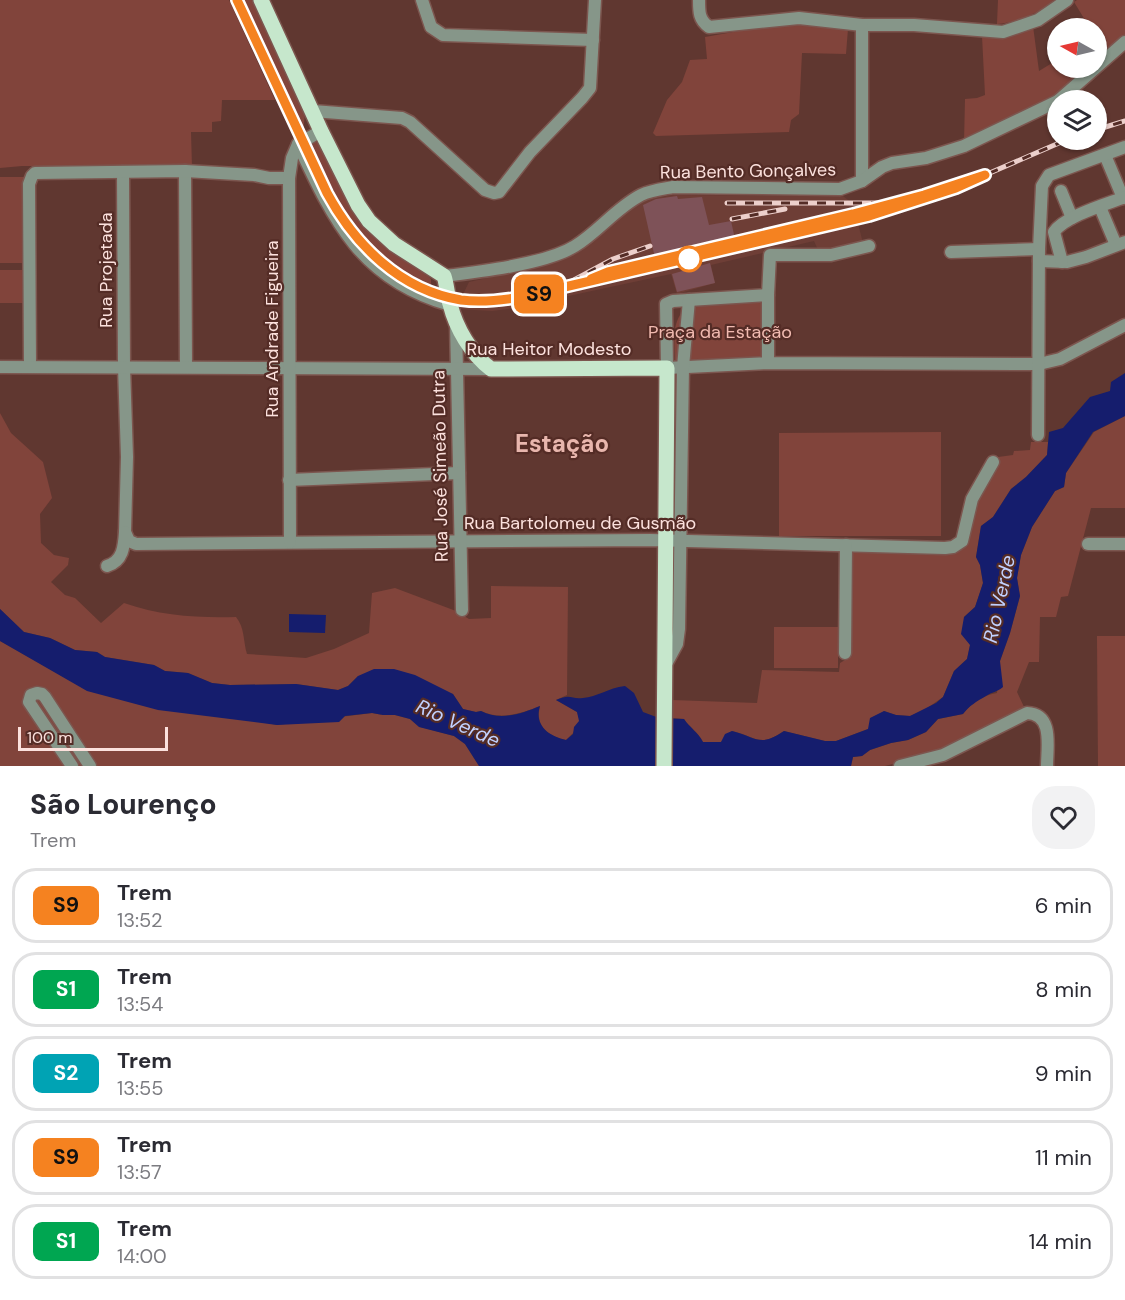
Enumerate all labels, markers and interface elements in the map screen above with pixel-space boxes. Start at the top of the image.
north arrow [1047,18,1107,78]
map controls [1047,18,1107,150]
button: layers [1047,90,1107,150]
street label: Rua Bento Gonçalves [660,157,836,185]
street label: Rua Projetada [94,212,118,328]
street label: Rua Andrade Figueira [260,240,284,418]
unlabelled marker [676,246,702,272]
line badge: S9 [512,274,566,314]
text: S9 [526,280,552,308]
park label: Praça da Estação [648,320,792,344]
street label: Rua Heitor Modesto [467,337,631,361]
street label: Rua José Simeão Dutra [426,370,454,562]
district label: Estação [515,428,609,459]
street label: Rua Bartolomeu de Gusmão [464,511,696,535]
water label: Rio Verde [977,553,1021,645]
water label: Rio Verde [412,693,504,753]
scale bar [18,724,168,752]
text: 100 m [27,727,72,748]
text: São Lourenço [30,786,217,823]
button: heart [1032,786,1095,849]
text: Trem [30,827,76,853]
text: Trem [117,878,172,907]
text: S9 [53,891,79,919]
text: 6 min [1035,891,1092,920]
text: 13:52 [117,907,162,933]
text: Trem [117,962,172,991]
text: S1 [56,975,76,1003]
text: 8 min [1035,975,1092,1004]
text: 13:54 [117,991,163,1017]
text: Trem [117,1046,172,1075]
text: S2 [54,1059,78,1087]
text: 9 min [1035,1059,1092,1088]
text: 13:55 [117,1075,164,1101]
text: Trem [117,1130,172,1159]
text: S9 [53,1143,79,1171]
text: 11 min [1035,1143,1092,1172]
text: 13:57 [117,1159,162,1185]
text: Trem [117,1214,172,1243]
text: S1 [56,1227,76,1255]
text: 14 min [1028,1227,1092,1256]
text: 14:00 [117,1243,167,1269]

